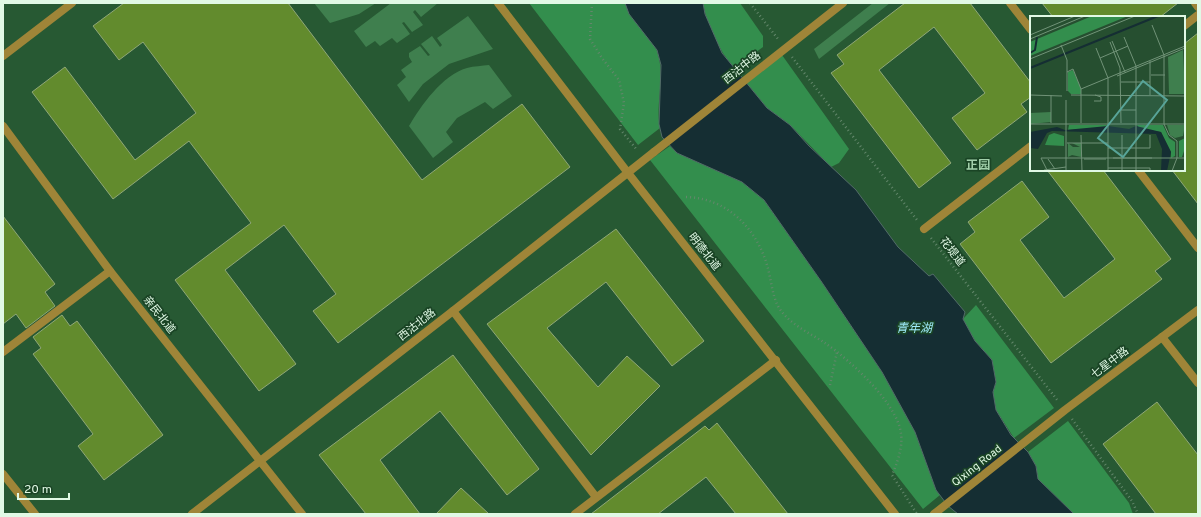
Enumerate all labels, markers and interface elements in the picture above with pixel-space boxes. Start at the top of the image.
inset map [1030,16,1185,171]
street label: 西沽中路 [720,49,764,87]
district label: 正园 [966,158,990,174]
street label: 明德北道 [685,230,723,274]
street label: 花堤道 [936,235,968,269]
street label: 亲民北道 [140,293,178,337]
street label: 西沽北路 [395,306,439,344]
water label: 青年湖 [896,321,934,337]
street label: 七星中路 [1088,344,1132,382]
street label: Qixing Road [949,442,1005,490]
scale bar [18,475,69,501]
text: 20 m [24,482,52,498]

